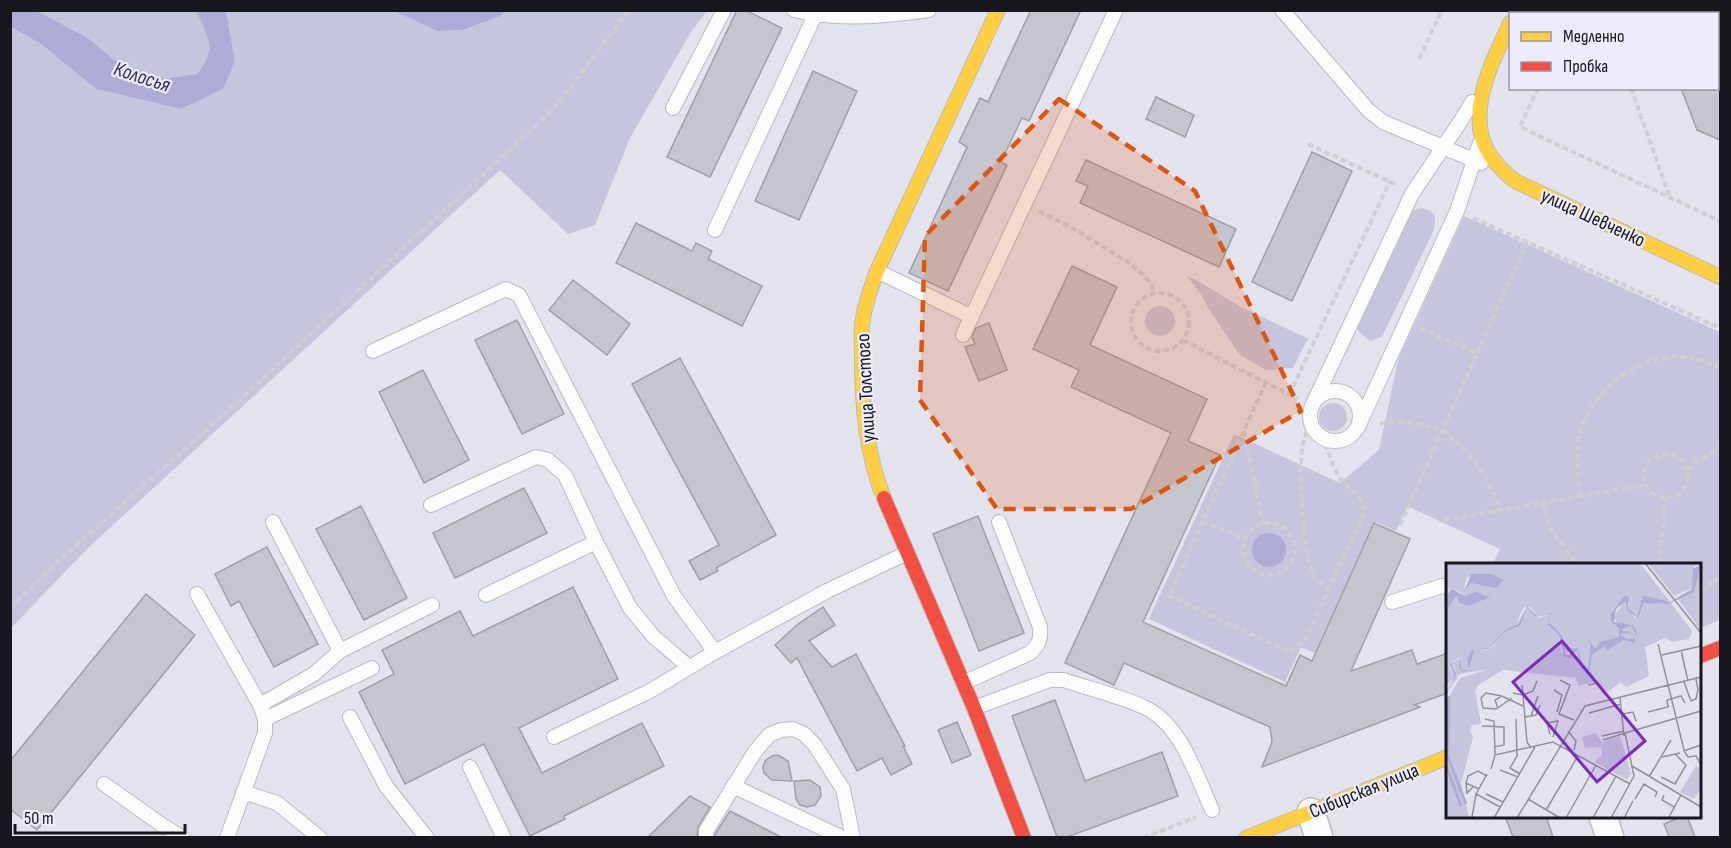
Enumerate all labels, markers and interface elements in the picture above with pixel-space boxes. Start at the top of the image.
legend [1509,12,1719,90]
text: Медленно [1563,26,1625,47]
water label: Колосья [111,56,173,98]
text: Пробка [1563,56,1608,77]
street label: улица Шевченко [1537,183,1649,253]
street label: улица Толстого [851,333,881,443]
inset map [1446,563,1701,818]
street label: Сибирская улица [1306,758,1422,824]
scale bar [15,797,184,835]
text: 50 m [24,808,54,829]

